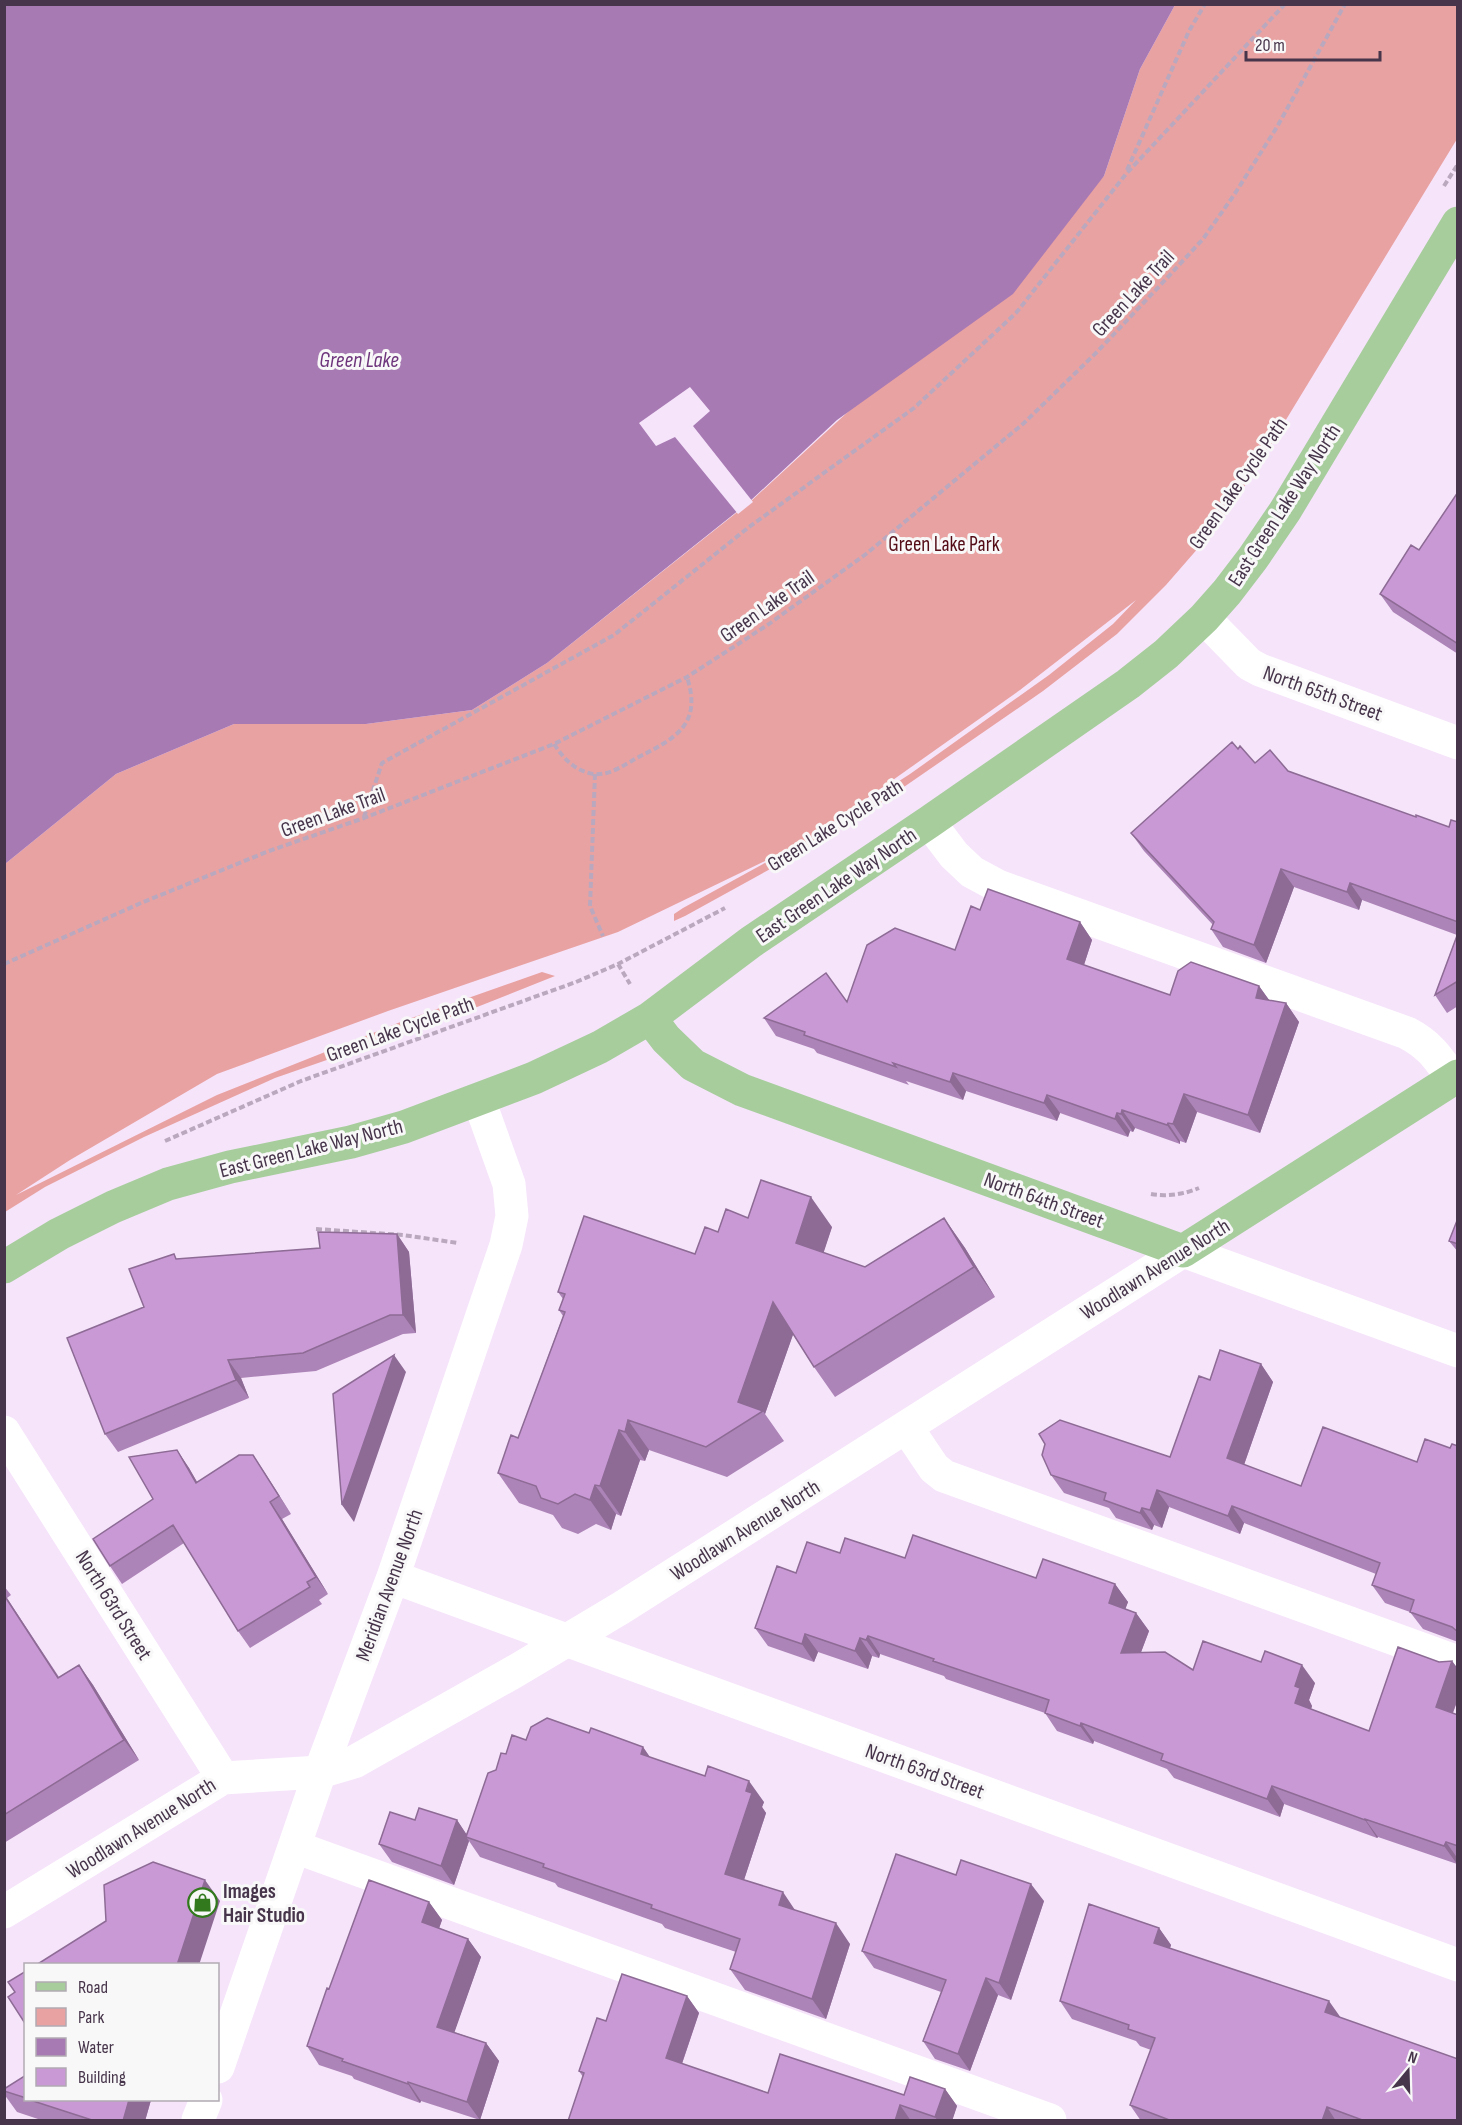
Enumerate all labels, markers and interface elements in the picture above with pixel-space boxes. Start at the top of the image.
scale bar [1246,24,1380,62]
text: 20 m [1255,35,1285,56]
street label: Green Lake Trail [1087,245,1180,342]
water label: Green Lake [319,347,399,374]
street label: Green Lake Cycle Path [1184,413,1293,554]
street label: East Green Lake Way North [1223,420,1346,591]
park label: Green Lake Park [888,532,1000,557]
street label: Green Lake Trail [715,565,819,648]
street label: North 65th Street [1260,660,1386,727]
street label: Green Lake Cycle Path [763,774,908,877]
street label: Green Lake Trail [278,782,389,843]
street label: East Green Lake Way North [751,822,921,948]
street label: Green Lake Cycle Path [323,991,477,1068]
street label: East Green Lake Way North [217,1114,405,1183]
street label: North 64th Street [980,1167,1107,1234]
street label: Woodlawn Avenue North [1076,1213,1235,1325]
street label: Woodlawn Avenue North [666,1474,825,1586]
street label: Meridian Avenue North [350,1506,429,1664]
street label: North 63rd Street [70,1546,157,1665]
street label: North 63rd Street [862,1738,988,1805]
street label: Woodlawn Avenue North [62,1772,221,1884]
place label: Images Hair Studio [223,1879,305,1928]
shop icon: Images Hair Studio [186,1887,218,1919]
legend [24,1963,219,2101]
text: Road [78,1977,108,1998]
text: Park [78,2007,104,2028]
text: Water [78,2037,114,2058]
north arrow [1378,2041,1438,2101]
text: N [1405,2048,1420,2069]
text: Building [78,2067,126,2088]

